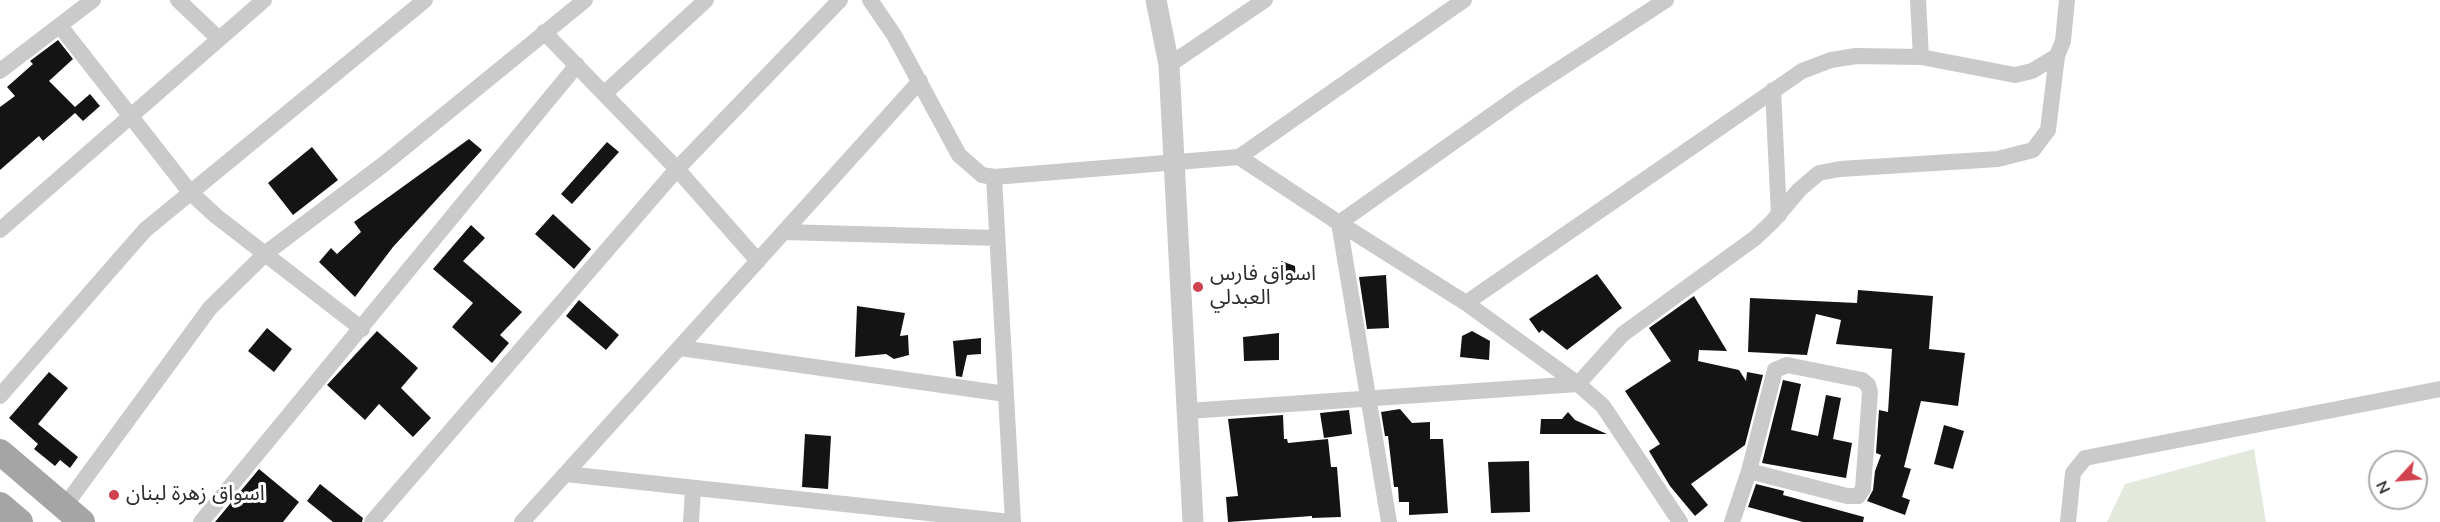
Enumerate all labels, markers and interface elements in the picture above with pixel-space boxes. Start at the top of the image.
place label: اسواق فارس العبدلي [1210,262,1316,312]
marker: اسواق فارس العبدلي [1191,280,1205,294]
north arrow [2368,450,2428,510]
text: N [2371,477,2396,497]
place label: اسواق زهرة لبنان [126,482,265,508]
marker: اسواق زهرة لبنان [107,488,121,502]

